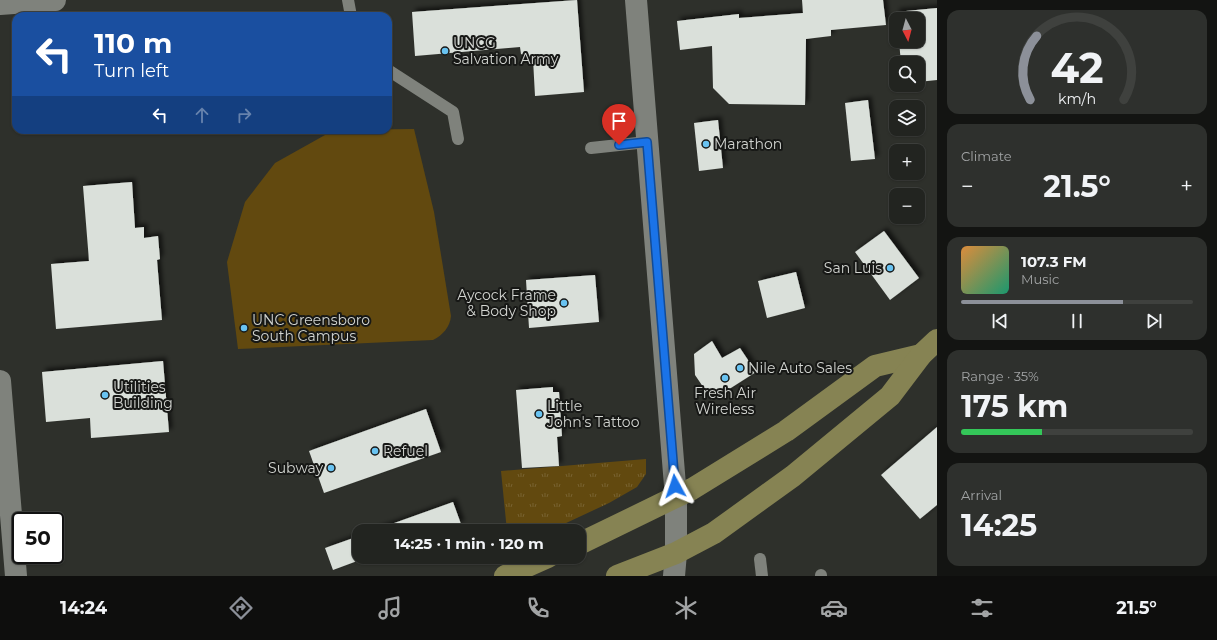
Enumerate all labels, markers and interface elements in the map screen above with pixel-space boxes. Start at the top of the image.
north arrow [889,12,925,48]
map controls [889,12,925,224]
text: 110 m [94,26,172,60]
icon: left [28,28,80,80]
place label: UNCG Salvation Army [453,34,559,68]
text: 42 [1050,43,1104,93]
marker: UNCG Salvation Army [440,46,450,56]
button: search [889,56,925,92]
text: Turn left [94,60,169,82]
text: km/h [1058,90,1096,108]
button: layers [889,100,925,136]
icon: left [149,104,171,126]
icon: ahead [191,104,213,126]
icon: right [233,104,255,126]
pin [602,104,636,145]
icon: arrive [608,110,630,132]
place label: Marathon [714,135,782,153]
marker: Marathon [701,139,711,149]
button: + [889,144,925,180]
text: Climate [961,148,1012,164]
text: 21.5° [1043,168,1111,205]
text: − [961,173,974,200]
text: + [1180,173,1193,200]
button: − [889,188,925,224]
text: 107.3 FM [1021,252,1087,271]
place label: San Luis [824,259,882,277]
marker: San Luis [885,263,895,273]
text: Music [1021,271,1059,287]
place label: Aycock Frame & Body Shop [457,286,556,320]
marker: Aycock Frame & Body Shop [559,298,569,308]
icon: previous [989,310,1011,332]
icon: pause [1066,310,1088,332]
icon: next [1143,310,1165,332]
place label: UNC Greensboro South Campus [252,311,370,345]
marker: UNC Greensboro South Campus [239,323,249,333]
place label: Nile Auto Sales [748,359,852,377]
marker: Nile Auto Sales [735,363,745,373]
text: Range · 35% [961,368,1039,384]
marker: Fresh Air Wireless [720,373,730,383]
place label: Utilities Building [113,378,173,412]
place label: Fresh Air Wireless [694,384,756,418]
text: 175 km [961,388,1068,425]
marker: Utilities Building [100,390,110,400]
place label: Little John's Tattoo [546,397,640,431]
marker: Little John's Tattoo [534,409,544,419]
place label: Refuel [383,442,428,460]
marker: Refuel [370,446,380,456]
place label: Subway [268,459,323,477]
marker: Subway [326,463,336,473]
position arrow [654,465,696,507]
text: Arrival [961,487,1002,503]
text: 14:25 [961,507,1037,544]
speed limit sign: 50 [12,512,64,564]
text: 14:25 · 1 min · 120 m [394,534,544,553]
icon: directions [227,594,255,622]
icon: music [376,594,404,622]
icon: phone [524,594,552,622]
icon: climate [672,594,700,622]
icon: car [820,594,848,622]
icon: filters [968,594,996,622]
text: 14:24 [60,597,107,619]
text: 21.5° [1116,597,1157,619]

